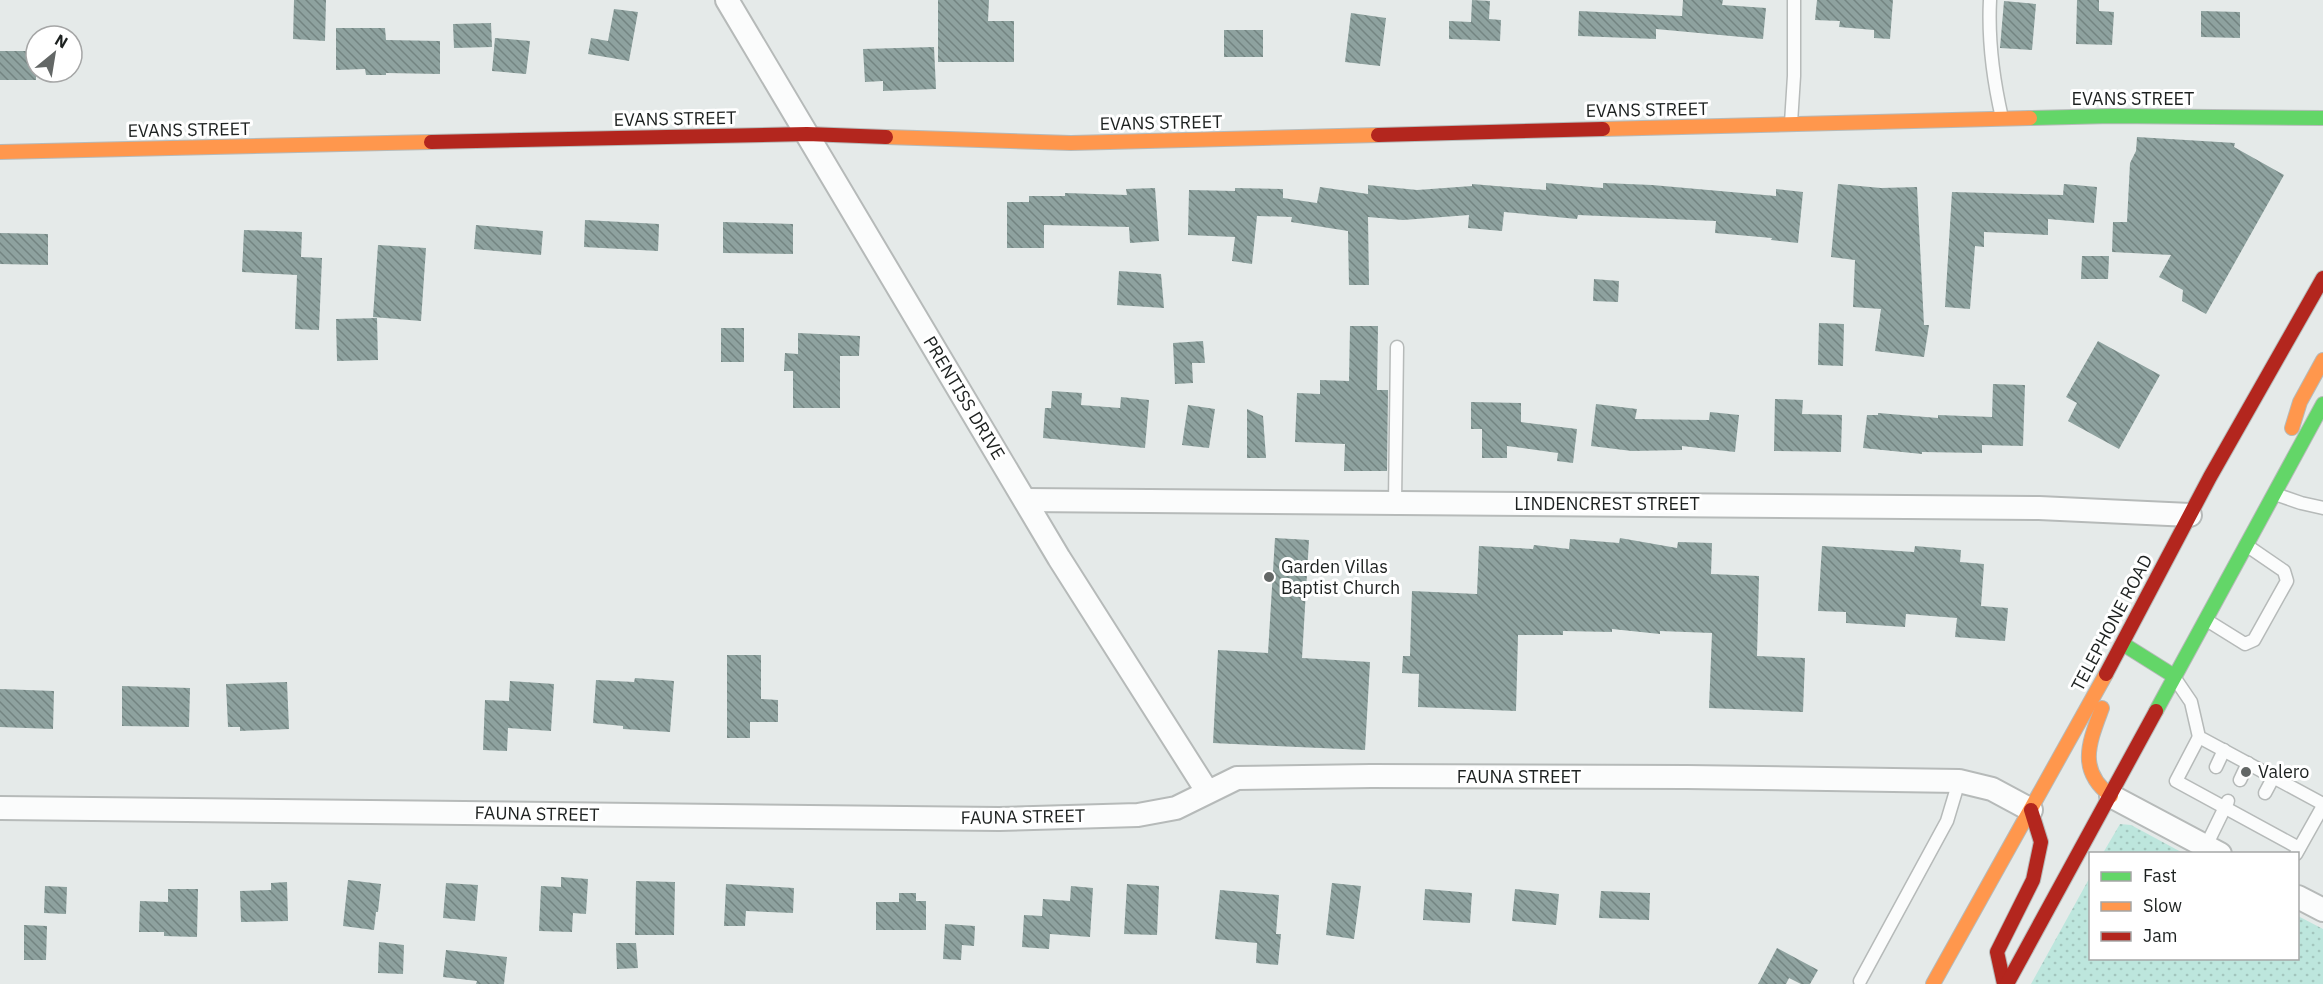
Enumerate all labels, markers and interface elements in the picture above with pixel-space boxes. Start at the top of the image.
north arrow [24,24,84,84]
text: N [51,29,72,53]
street label: EVANS STREET [2072,87,2194,110]
street label: EVANS STREET [1585,97,1709,122]
street label: EVANS STREET [613,106,737,131]
street label: EVANS STREET [1099,110,1223,135]
street label: EVANS STREET [127,117,251,142]
street label: PRENTISS DRIVE [918,332,1010,464]
street label: LINDENCREST STREET [1514,492,1700,515]
street label: TELEPHONE ROAD [2066,550,2157,695]
place label: Garden Villas Baptist Church [1281,555,1400,599]
marker: Garden Villas Baptist Church [1262,570,1276,584]
place label: Valero [2258,760,2309,783]
street label: FAUNA STREET [1457,765,1581,788]
marker: Valero [2239,765,2253,779]
street label: FAUNA STREET [475,801,600,826]
street label: FAUNA STREET [960,804,1085,829]
legend [2089,852,2299,960]
text: Fast [2143,864,2177,887]
text: Slow [2143,894,2182,917]
text: Jam [2143,924,2178,947]

